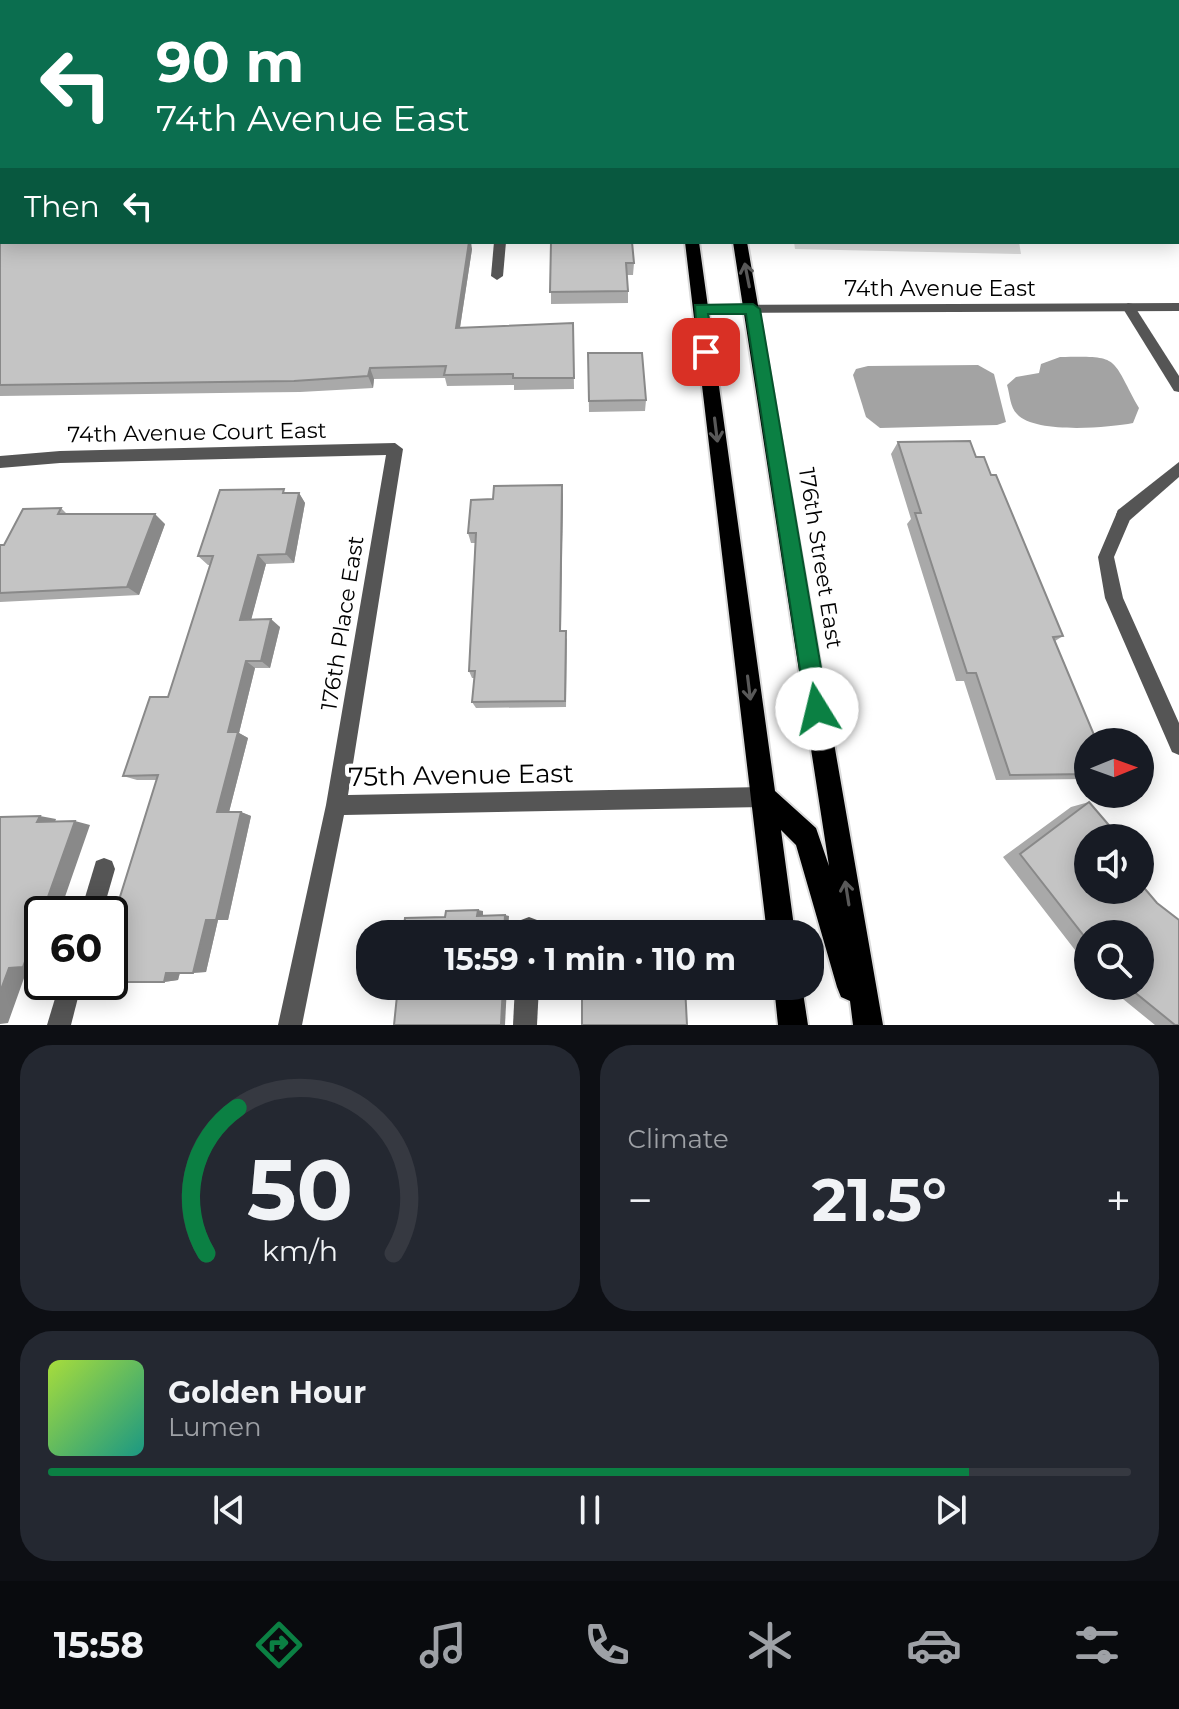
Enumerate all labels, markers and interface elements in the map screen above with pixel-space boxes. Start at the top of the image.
text: 90 m [156,28,304,96]
icon: left [24,32,128,136]
text: 74th Avenue East [156,96,470,140]
icon: left [116,184,160,228]
text: Then [24,188,100,225]
one-way arrow [738,263,753,289]
street label: 74th Avenue East [844,275,1036,302]
pin [672,318,740,386]
icon: arrive [684,330,728,374]
street label: 74th Avenue Court East [67,417,327,448]
one-way arrow [709,417,724,443]
street label: 176th Street East [793,466,848,651]
street label: 176th Place East [315,534,370,712]
position arrow [775,667,859,751]
one-way arrow [742,675,757,700]
north arrow [1074,728,1154,808]
map controls [1074,728,1154,1000]
street label: 75th Avenue East [348,757,574,793]
button: sound [1074,824,1154,904]
one-way arrow [838,881,853,906]
speed limit sign: 60 [24,896,128,1000]
button: search [1074,920,1154,1000]
text: 15:59 · 1 min · 110 m [444,941,736,978]
text: Climate [628,1123,729,1155]
text: 50 [247,1139,353,1241]
text: 21.5° [812,1163,947,1236]
text: − [628,1173,653,1227]
text: + [1106,1173,1131,1227]
text: km/h [262,1233,338,1268]
text: Golden Hour [168,1374,366,1411]
text: Lumen [168,1411,261,1443]
icon: previous [207,1488,251,1532]
icon: pause [568,1488,612,1532]
icon: next [929,1488,973,1532]
icon: directions [251,1617,307,1673]
icon: music [415,1617,471,1673]
icon: phone [579,1617,635,1673]
icon: climate [742,1617,798,1673]
icon: car [906,1617,962,1673]
icon: filters [1069,1617,1125,1673]
text: 15:58 [54,1623,144,1667]

